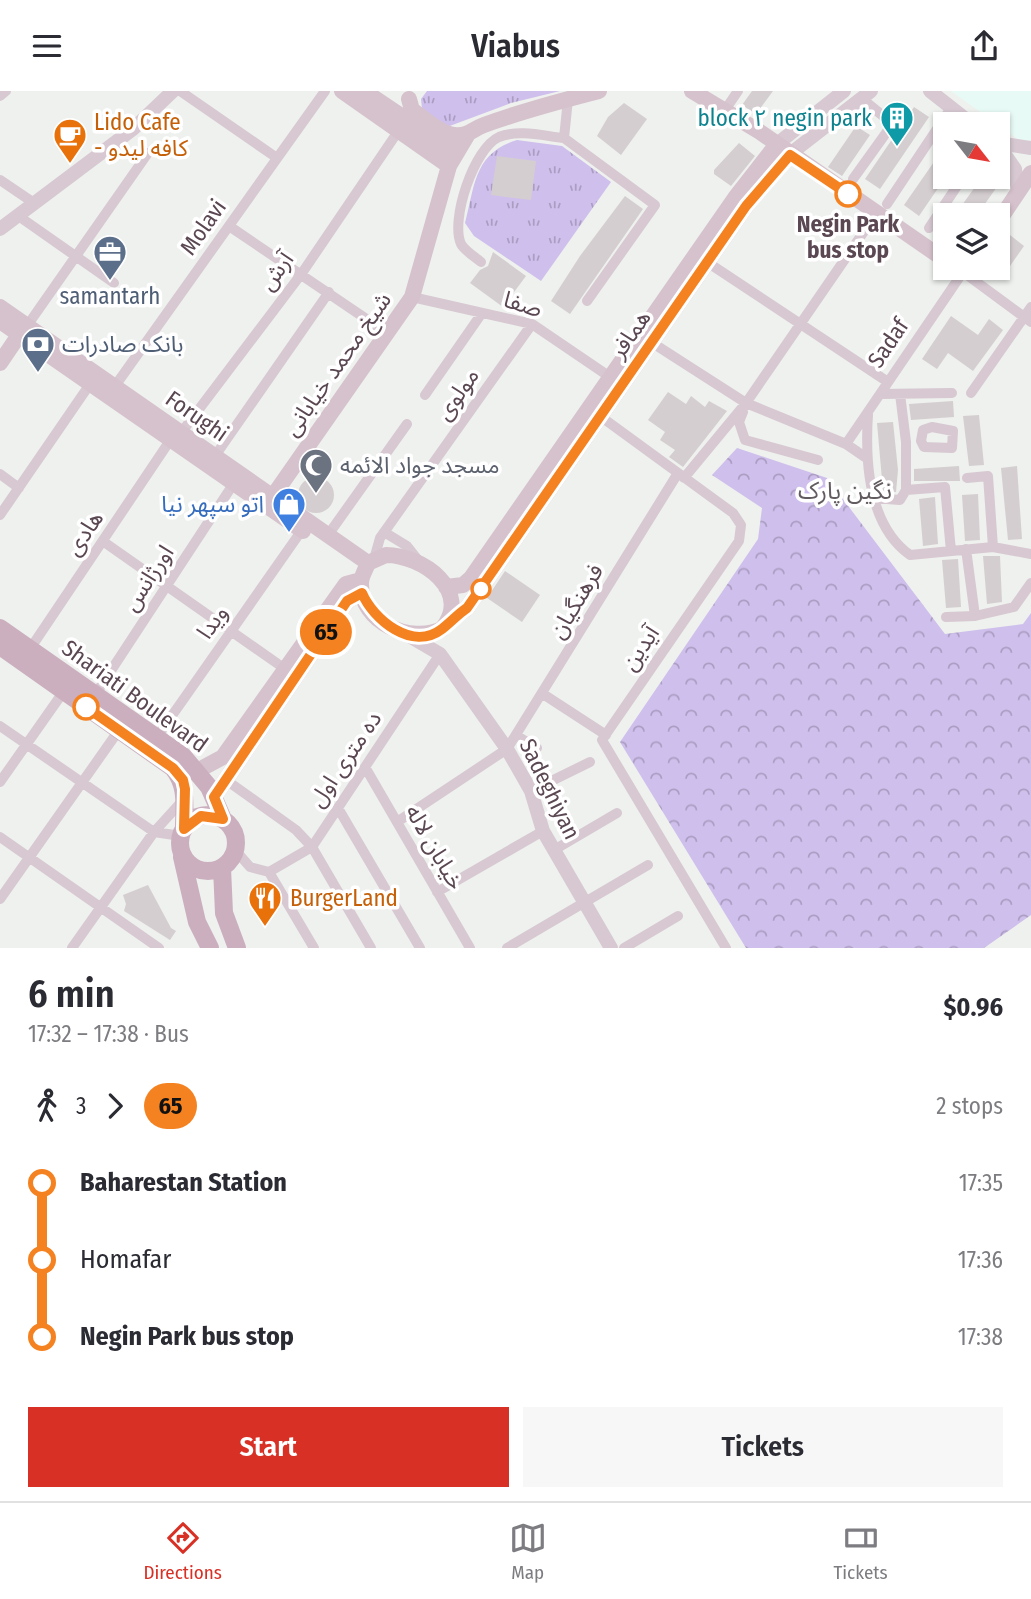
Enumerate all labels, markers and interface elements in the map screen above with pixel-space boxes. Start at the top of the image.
icon: menu [28,27,66,65]
text: Viabus [471,27,560,65]
icon: share [965,27,1003,65]
building icon: block ۲ negin park [878,99,916,148]
place label: block ۲ negin park [698,104,872,132]
place label: Lido Cafe - کافه لیدو [94,108,189,162]
north arrow [933,112,1010,189]
map controls [933,112,1010,280]
cafe icon: Lido Cafe - کافه لیدو [51,116,89,165]
marker: Negin Park bus stop [835,181,861,207]
street label: Molavi [174,194,232,260]
button: layers [933,203,1010,280]
place label: Negin Park bus stop [797,210,900,264]
office icon: samantarh [91,233,129,282]
street label: آرش [253,245,300,296]
place label: samantarh [60,282,160,310]
street label: صفا [500,285,546,323]
street label: شیخ محمد خیابانی [277,287,400,443]
street label: همافر [603,304,657,364]
street label: Sadaf [861,311,916,373]
bank icon: بانک صادرات [19,325,57,374]
place label: بانک صادرات [62,330,184,358]
street label: مولوی [429,363,485,425]
street label: Forughi [160,384,234,448]
mosque icon: مسجد جواد الائمه [297,446,335,495]
place label: مسجد جواد الائمه [340,451,500,479]
district label: نگین پارک [798,477,892,506]
shop icon: اتو سپهر نیا [270,485,308,534]
place label: اتو سپهر نیا [161,490,264,519]
street label: هادی [59,505,109,561]
street label: اورژانس [116,540,180,616]
street label: فرهنگیان [543,559,609,643]
unlabelled marker [471,579,491,599]
street label: ویدا [191,600,233,644]
line badge: 65 [294,609,358,655]
text: 65 [314,618,338,646]
street label: آیدین [615,619,666,676]
street label: Shariati Boulevard [57,634,213,758]
unlabelled marker [73,694,99,720]
street label: ده متری اول [303,706,387,812]
street label: Sadeghiyan [514,734,586,844]
street label: خیابان لاله [400,800,470,894]
restaurant icon: BurgerLand [246,879,284,928]
place label: BurgerLand [290,884,398,912]
text: 6 min [28,971,115,1017]
text: $0.96 [943,992,1003,1023]
text: 17:32 – 17:38 · Bus [28,1020,189,1048]
icon: walk [28,1087,66,1125]
icon: forward [96,1087,134,1125]
text: 3 [76,1092,86,1120]
text: 65 [158,1092,183,1120]
text: 2 stops [936,1092,1003,1120]
text: Baharestan Station [80,1167,287,1198]
text: 17:35 [959,1169,1003,1197]
text: Homafar [80,1244,171,1275]
text: 17:36 [958,1246,1003,1274]
text: Negin Park bus stop [80,1321,294,1352]
text: 17:38 [958,1323,1003,1351]
button: Start [28,1407,509,1487]
button: Tickets [523,1407,1003,1487]
tab: Directions [143,1519,222,1584]
tab: Map [509,1519,547,1584]
tab: Tickets [833,1519,888,1584]

